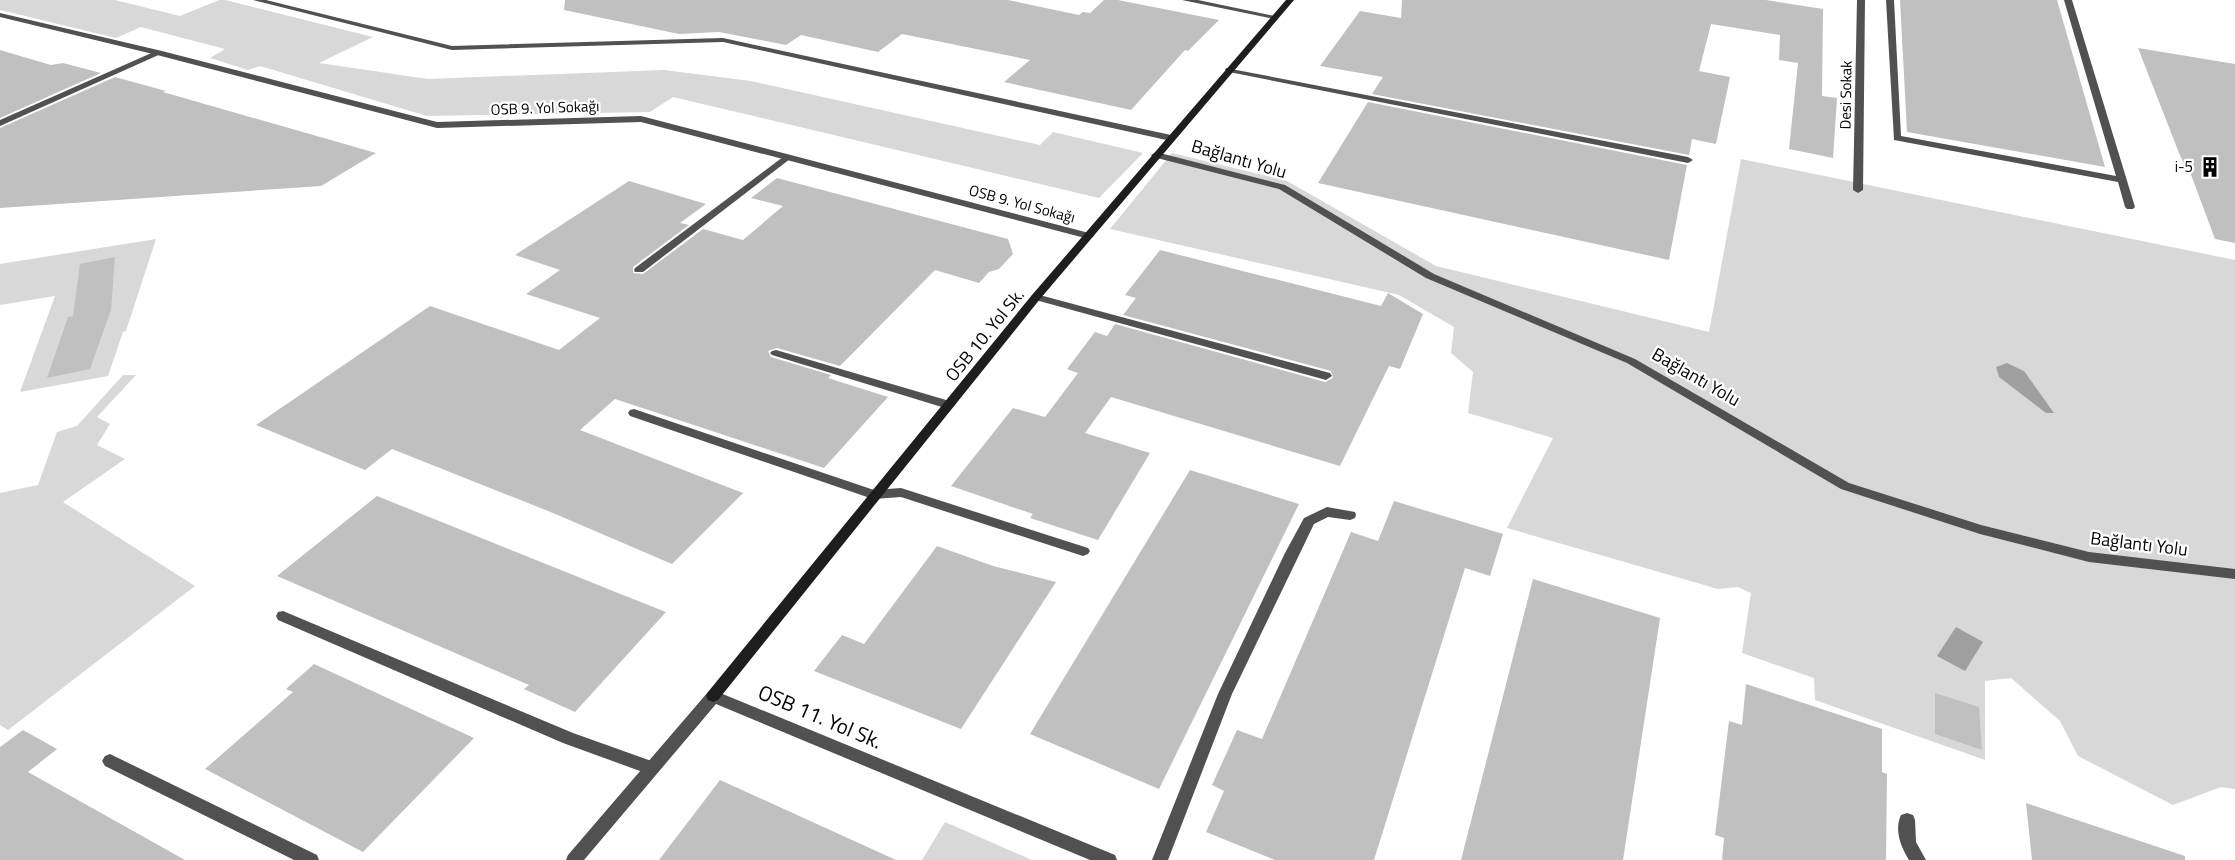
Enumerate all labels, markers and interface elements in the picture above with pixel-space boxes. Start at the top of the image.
street label: Desi Sokak [1833,60,1858,130]
street label: OSB 9. Yol Sokağı [490,94,600,121]
street label: Bağlantı Yolu [1188,132,1290,185]
place label: i-5 [2175,155,2193,178]
building icon: i-5 [2198,155,2222,179]
street label: OSB 9. Yol Sokağı [967,178,1078,229]
street label: OSB 10. Yol Sk. [939,282,1031,387]
street label: Bağlantı Yolu [1647,340,1745,413]
street label: Bağlantı Yolu [2089,524,2189,563]
street label: OSB 11. Yol Sk. [753,676,887,757]

